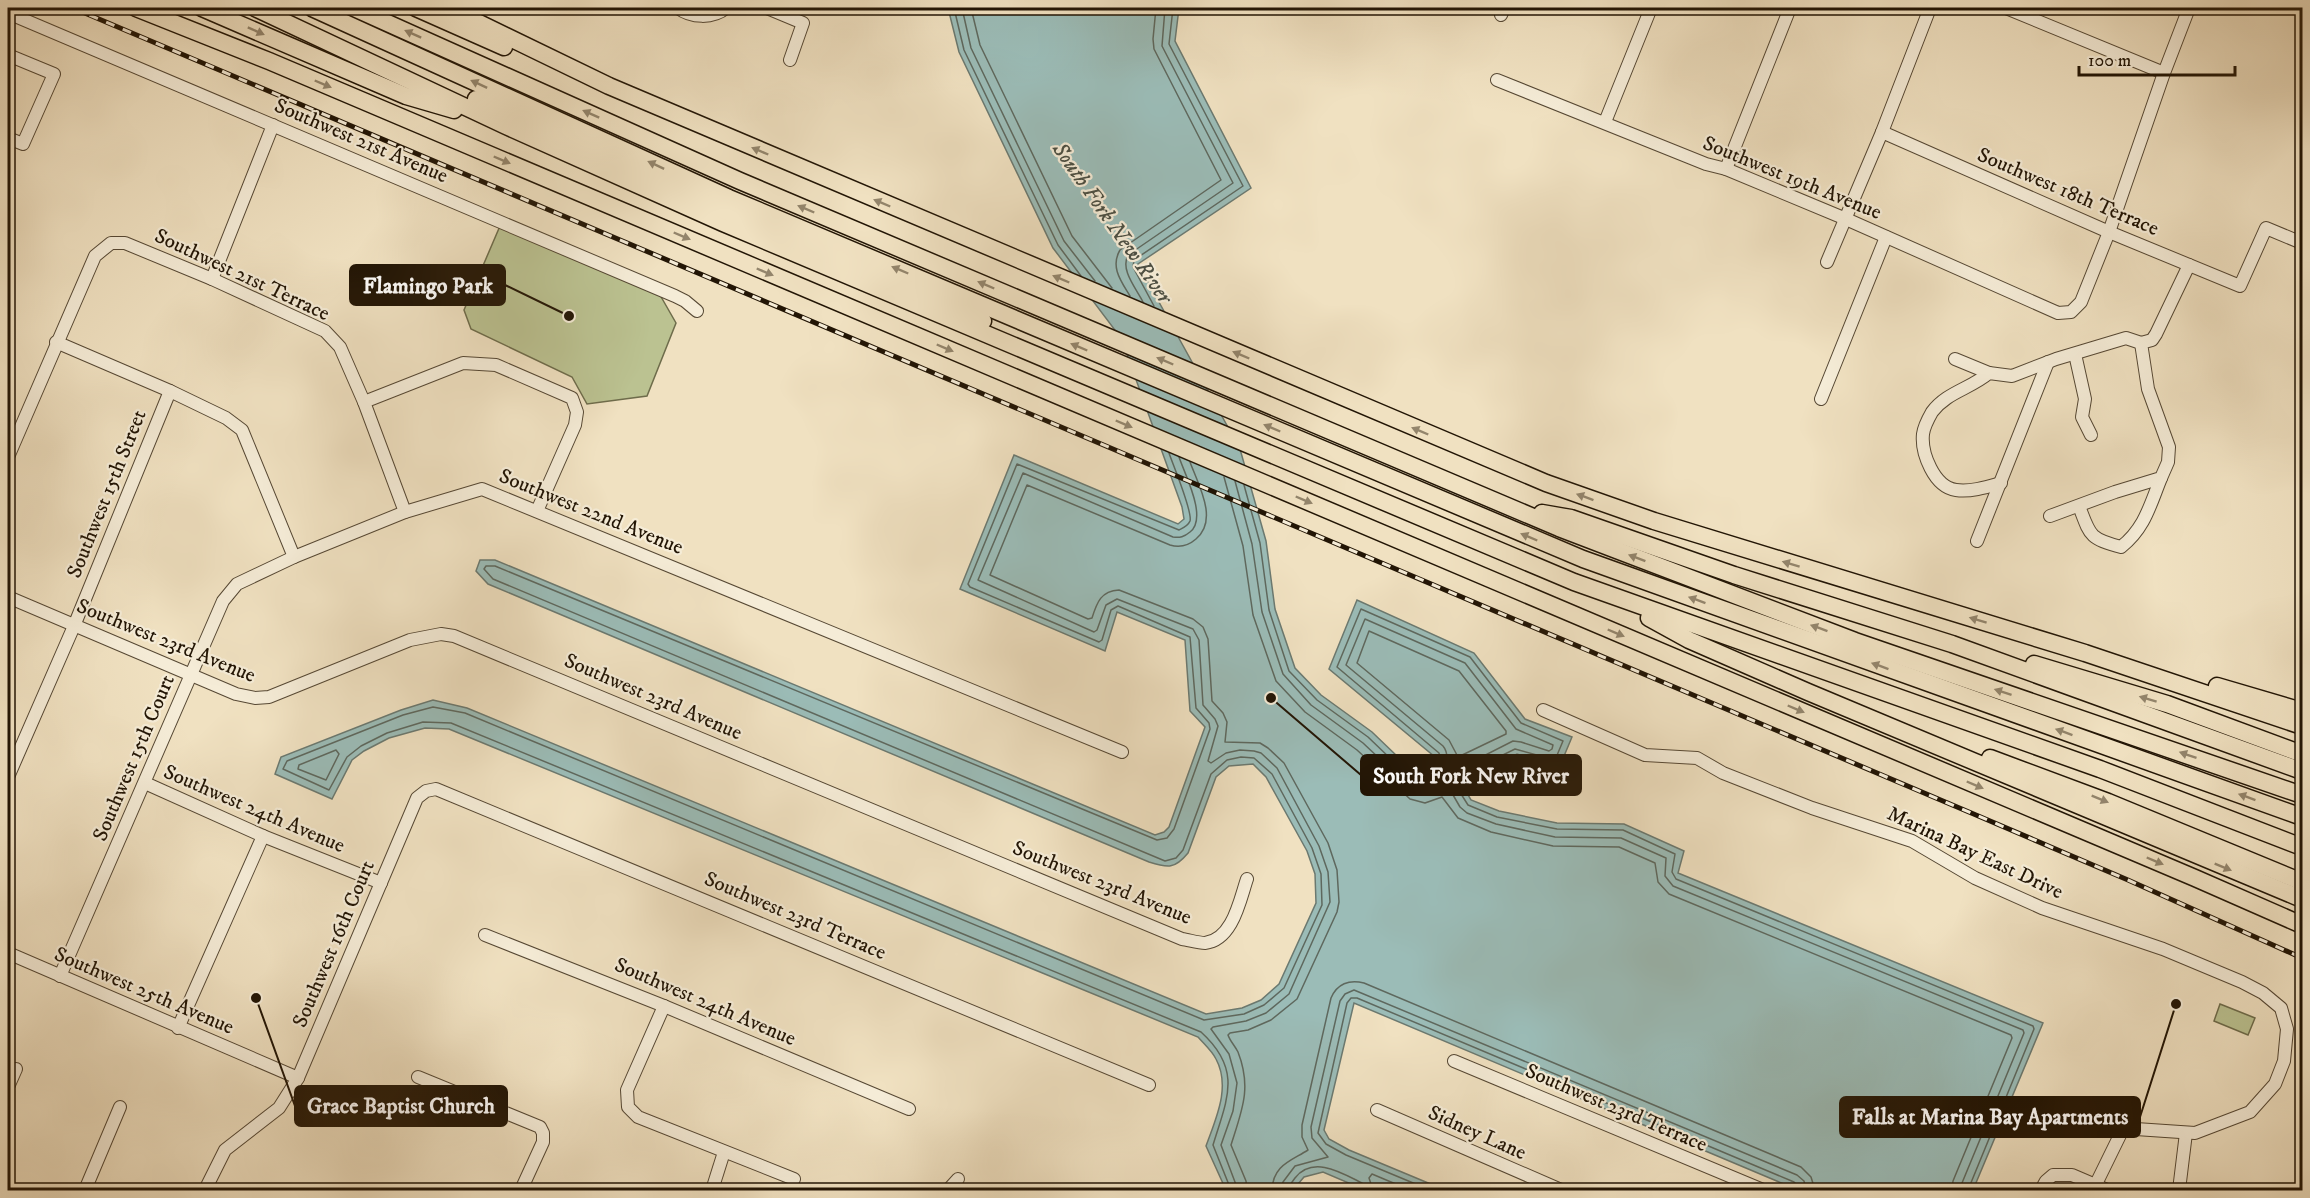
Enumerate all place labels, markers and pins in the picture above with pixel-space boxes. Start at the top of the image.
callout: Flamingo Park [350,265,505,305]
callout: South Fork New River [1361,755,1581,795]
callout: Grace Baptist Church [295,1086,507,1126]
callout: Falls at Marina Bay Apartments [1840,1097,2140,1137]

